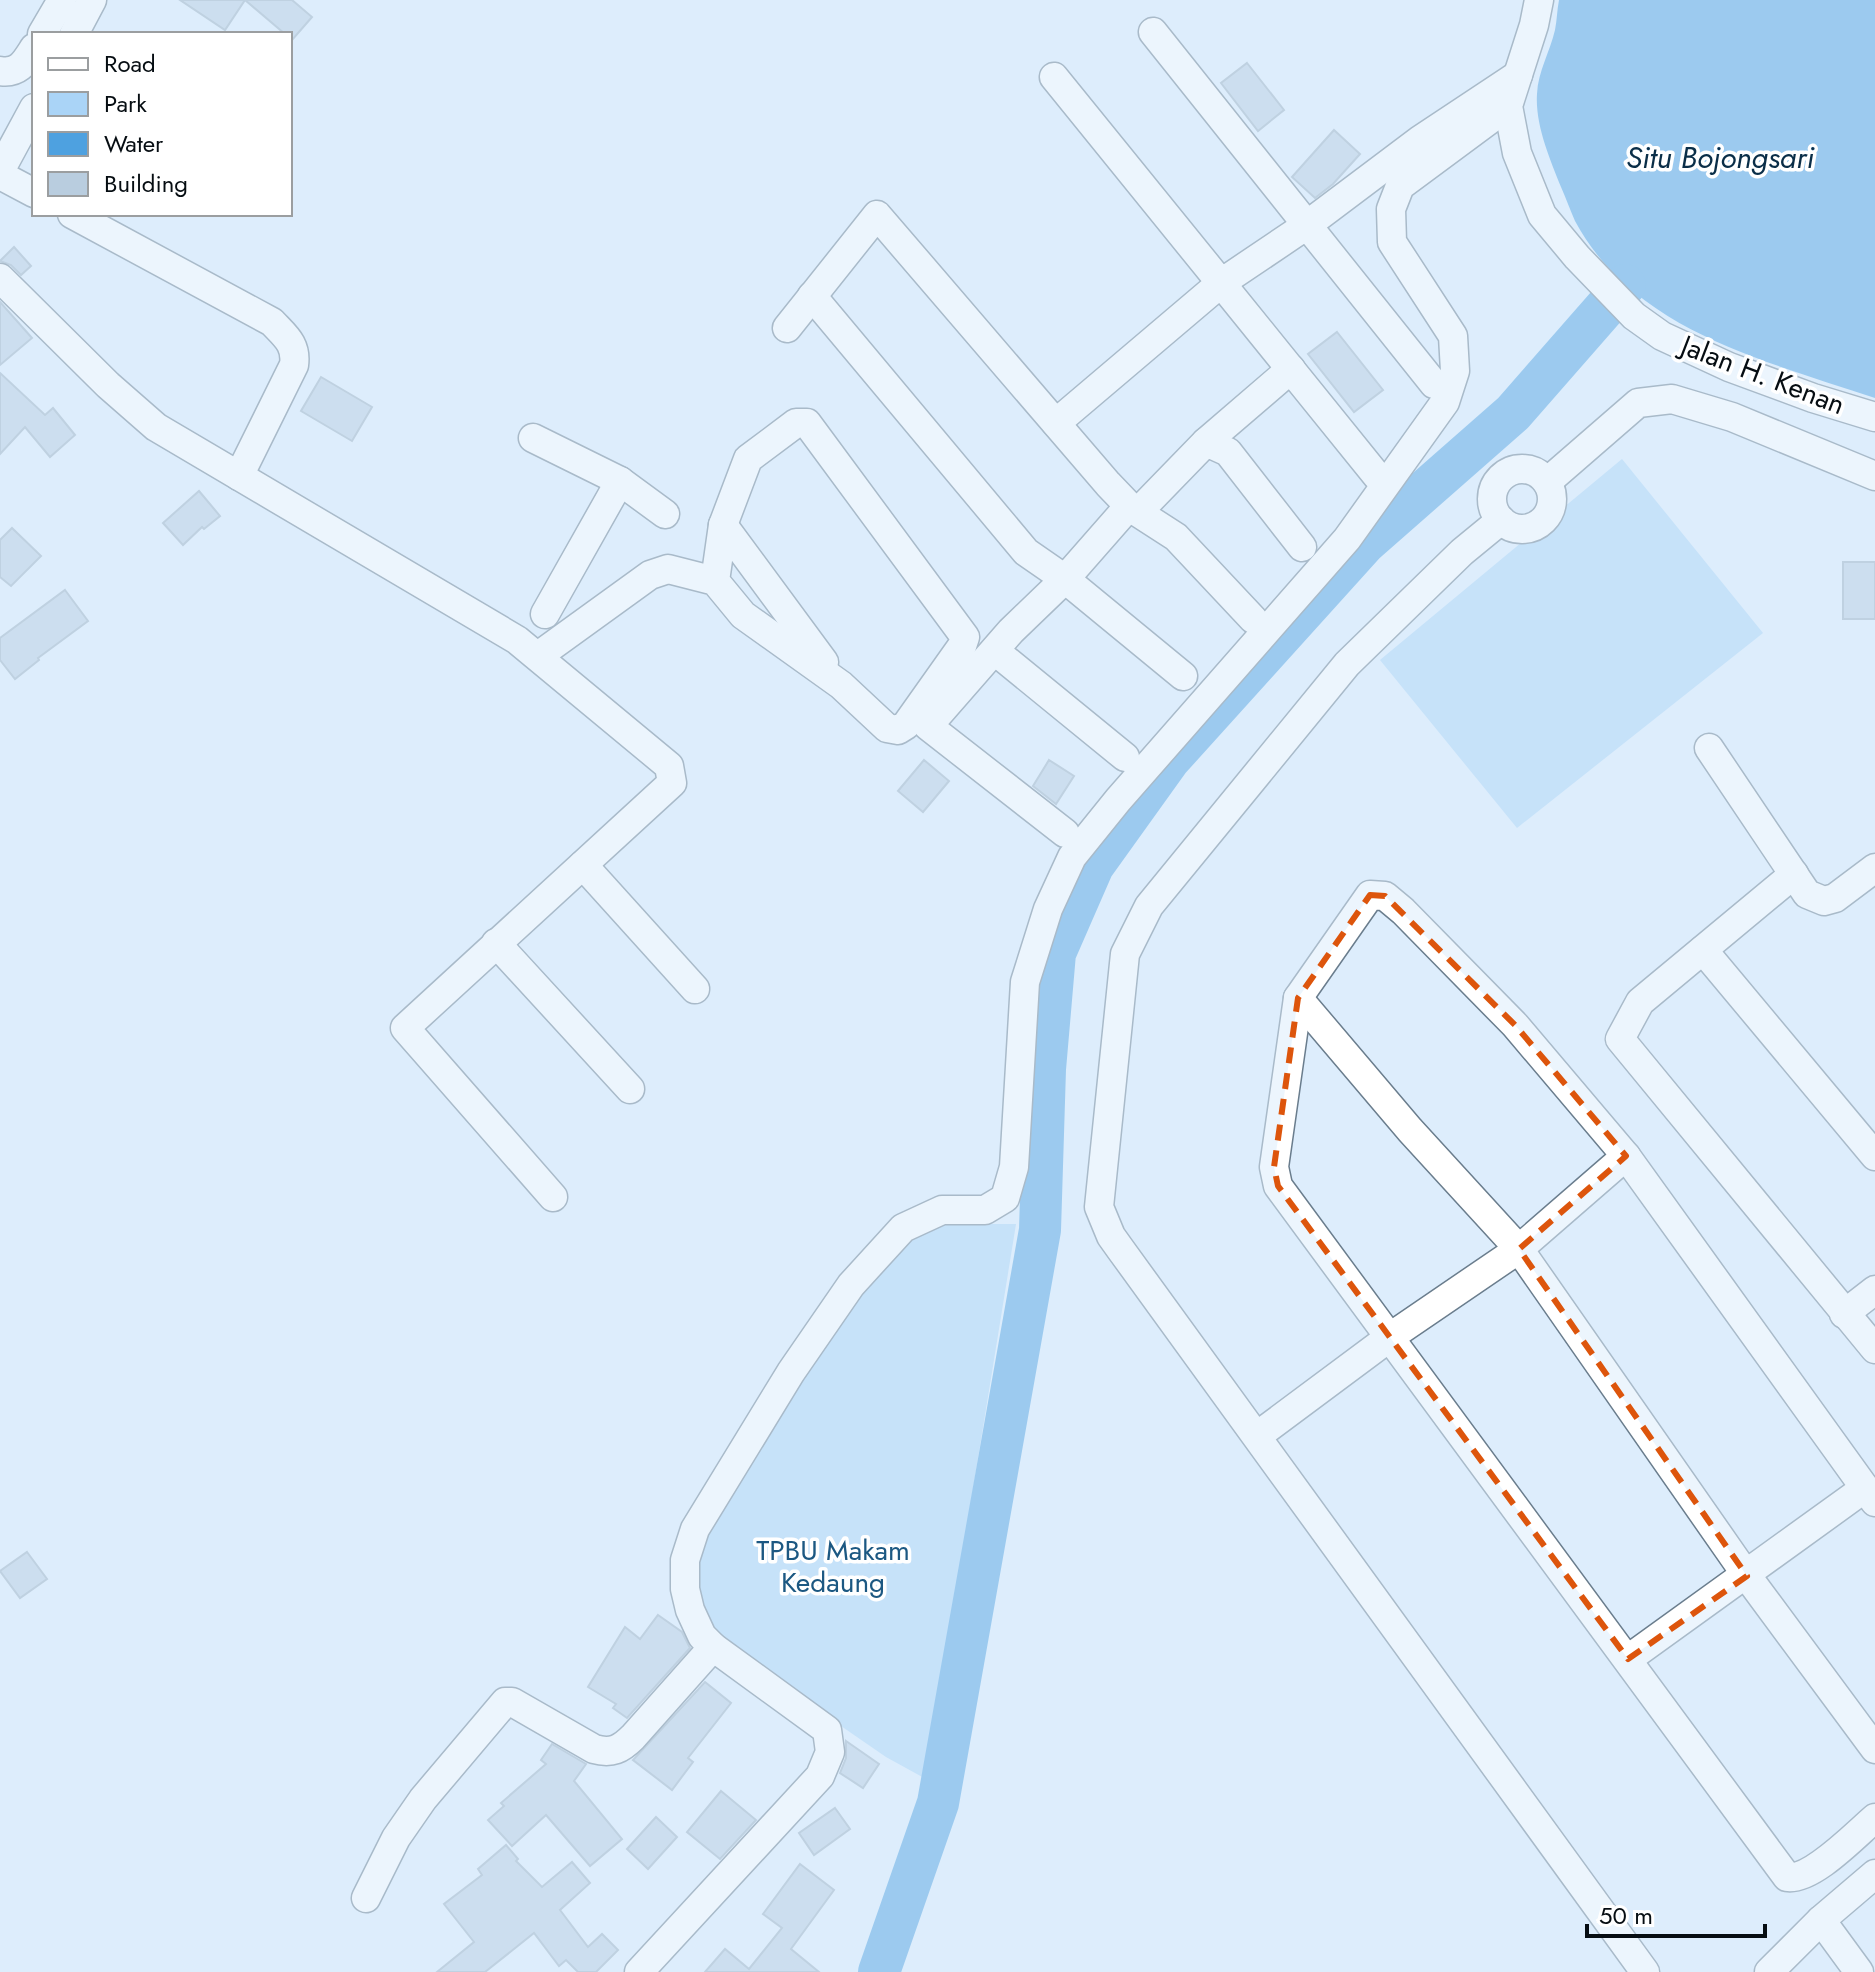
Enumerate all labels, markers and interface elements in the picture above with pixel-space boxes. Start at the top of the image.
legend [32,32,292,216]
text: Road [104,46,156,81]
text: Park [104,86,147,121]
text: Water [104,126,164,161]
water label: Situ Bojongsari [1626,136,1814,179]
text: Building [104,166,188,201]
street label: Jalan H. Kenan [1671,324,1851,425]
park label: TPBU Makam Kedaung [756,1530,910,1603]
scale bar [1587,1888,1765,1938]
text: 50 m [1599,1898,1653,1933]

